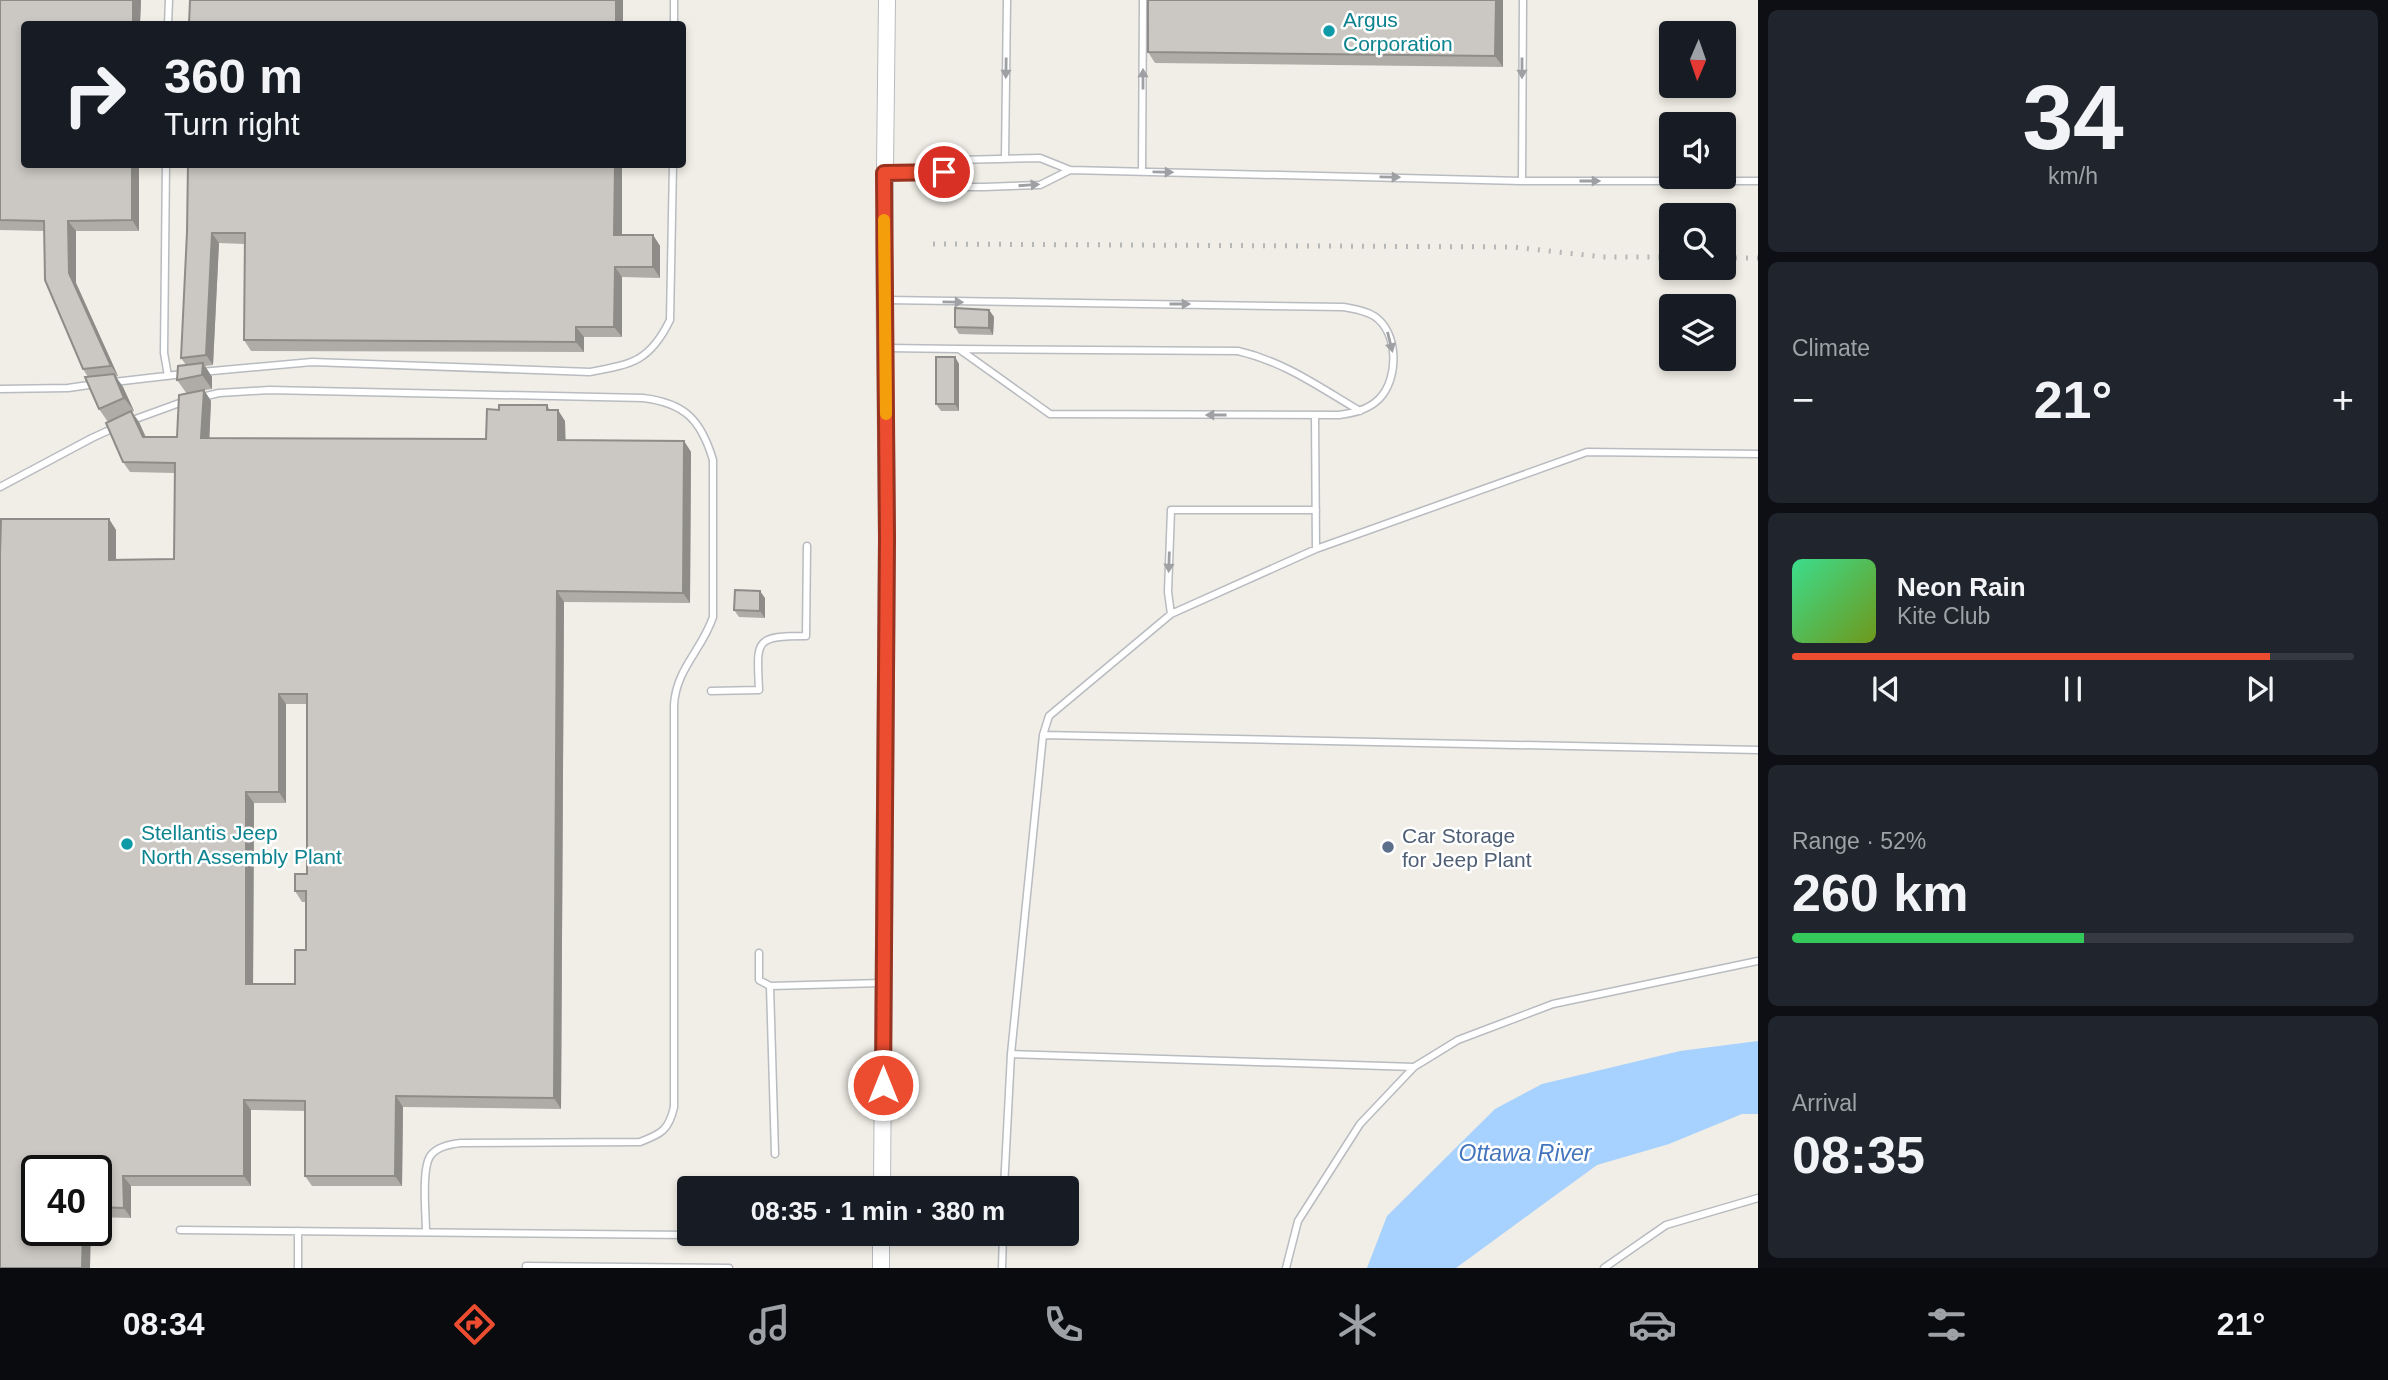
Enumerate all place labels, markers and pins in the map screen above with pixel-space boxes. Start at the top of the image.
place label: Argus Corporation [1343,8,1453,55]
marker: Argus Corporation [1321,23,1337,39]
pin [914,142,974,202]
place label: Stellantis Jeep North Assembly Plant [141,821,342,868]
place label: Car Storage for Jeep Plant [1402,824,1532,871]
marker: Stellantis Jeep North Assembly Plant [119,836,135,852]
marker: Car Storage for Jeep Plant [1380,839,1396,855]

